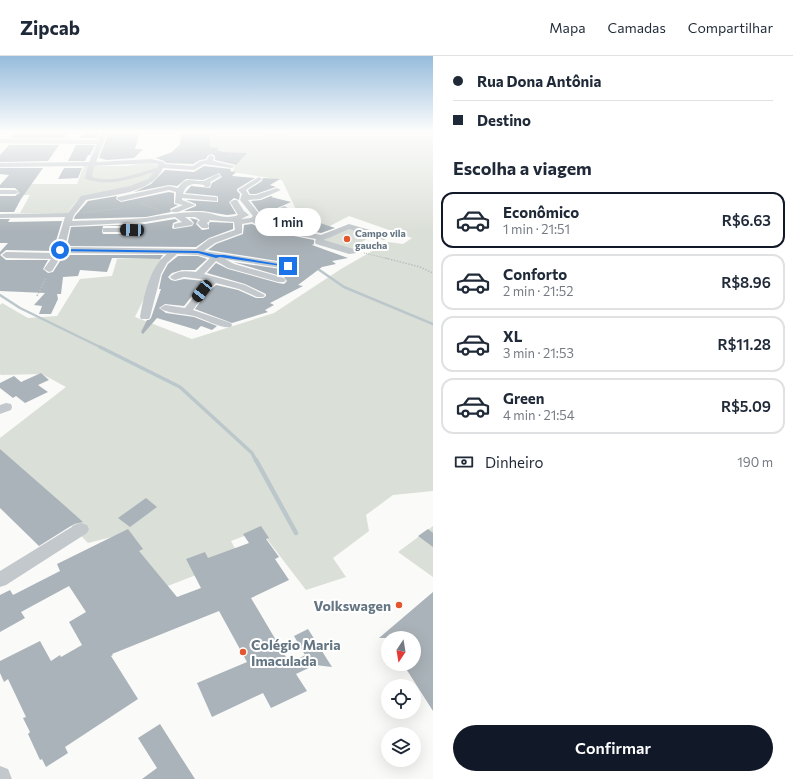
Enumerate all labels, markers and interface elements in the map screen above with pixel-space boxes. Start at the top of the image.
text: Zipcab [20,16,80,39]
text: Mapa [549,19,586,36]
text: Camadas [608,19,666,36]
text: Compartilhar [688,19,773,36]
text: Rua Dona Antônia [477,72,601,90]
text: Destino [477,111,531,129]
text: Escolha a viagem [453,157,592,179]
icon: car [455,202,491,238]
text: Econômico [503,203,579,221]
callout: 1 min [255,208,321,236]
text: R$6.63 [722,211,771,229]
text: 1 min [273,214,303,230]
text: 1 min · 21:51 [503,221,570,237]
car [120,224,144,236]
place label: Campo vila gaucha [355,227,406,251]
marker: Campo vila gaucha [342,234,352,244]
route start [51,241,69,259]
route end [279,257,297,275]
icon: car [455,264,491,300]
text: Conforto [503,265,567,283]
text: R$8.96 [721,273,771,291]
car [190,278,214,304]
text: 2 min · 21:52 [503,283,573,299]
icon: car [455,326,491,362]
text: XL [503,327,522,345]
text: R$11.28 [717,335,771,353]
text: 3 min · 21:53 [503,345,574,361]
icon: car [455,388,491,424]
text: Green [503,389,544,407]
text: R$5.09 [721,397,771,415]
text: 4 min · 21:54 [503,407,575,423]
icon: cash [453,451,475,473]
text: Dinheiro [485,453,544,471]
text: 190 m [737,454,773,470]
place label: Volkswagen [314,597,391,614]
marker: Volkswagen [394,600,404,610]
north arrow [381,631,421,671]
map controls [381,631,421,767]
place label: Colégio Maria Imaculada [251,636,341,669]
marker: Colégio Maria Imaculada [238,647,248,657]
button: locate [381,679,421,719]
button: Confirmar [453,725,773,771]
button: layers [381,727,421,767]

